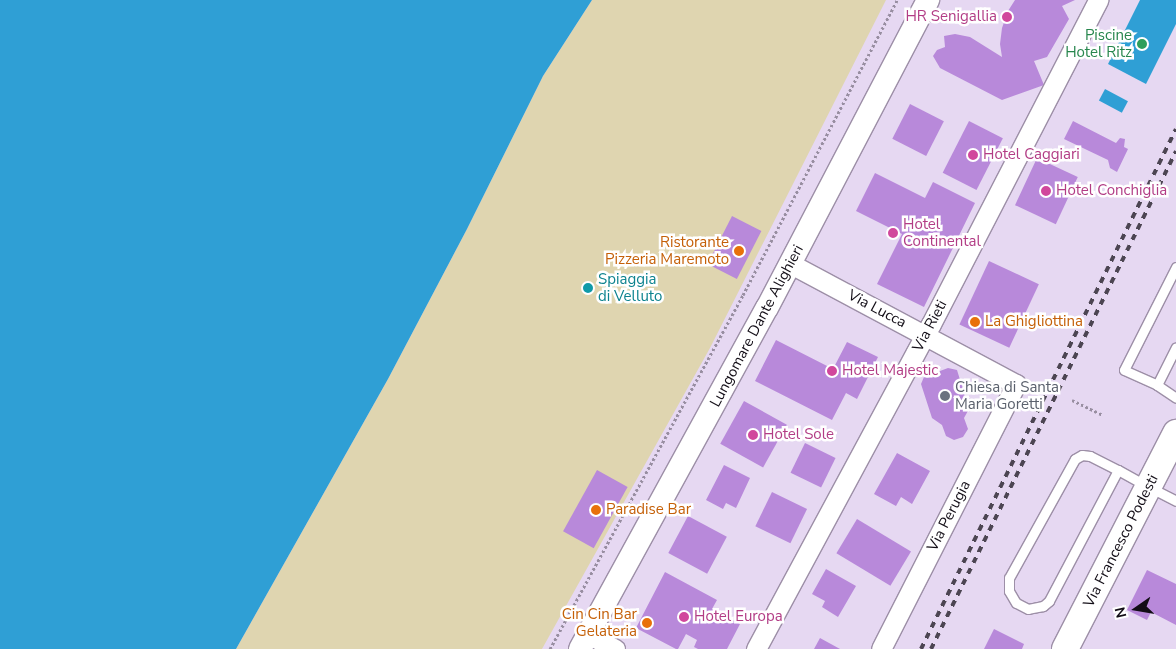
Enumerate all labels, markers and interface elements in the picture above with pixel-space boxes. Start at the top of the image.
place label: HR Senigallia [905,8,997,26]
marker: HR Senigallia [1001,11,1013,23]
place label: Piscine Hotel Ritz [1065,26,1132,61]
marker: Piscine Hotel Ritz [1136,38,1148,50]
place label: Hotel Caggiari [983,146,1080,164]
marker: Hotel Caggiari [967,149,979,161]
place label: Hotel Conchiglia [1056,182,1167,200]
marker: Hotel Conchiglia [1040,185,1052,197]
place label: Hotel Continental [903,215,981,250]
marker: Hotel Continental [887,227,899,239]
place label: Ristorante Pizzeria Maremoto [605,233,729,268]
street label: Lungomare Dante Alighieri [707,242,807,410]
marker: Ristorante Pizzeria Maremoto [733,245,745,257]
place label: Spiaggia di Velluto [598,270,662,305]
marker: Spiaggia di Velluto [582,282,594,294]
street label: Via Lucca [845,286,909,332]
street label: Via Rieti [909,297,951,355]
place label: La Ghigliottina [985,313,1083,331]
marker: La Ghigliottina [969,316,981,328]
place label: Hotel Majestic [842,362,938,380]
marker: Hotel Majestic [826,365,838,377]
place label: Chiesa di Santa Maria Goretti [955,378,1059,413]
marker: Chiesa di Santa Maria Goretti [939,390,951,402]
place label: Hotel Sole [763,426,834,444]
marker: Hotel Sole [747,429,759,441]
street label: Via Francesco Podesti [1080,472,1162,610]
street label: Via Perugia [924,478,974,554]
place label: Paradise Bar [606,501,691,519]
marker: Paradise Bar [590,504,602,516]
north arrow [1111,584,1161,634]
place label: Cin Cin Bar Gelateria [562,605,637,640]
text: N [1110,605,1131,620]
place label: Hotel Europa [694,608,783,626]
marker: Hotel Europa [678,611,690,623]
marker: Cin Cin Bar Gelateria [641,617,653,629]

